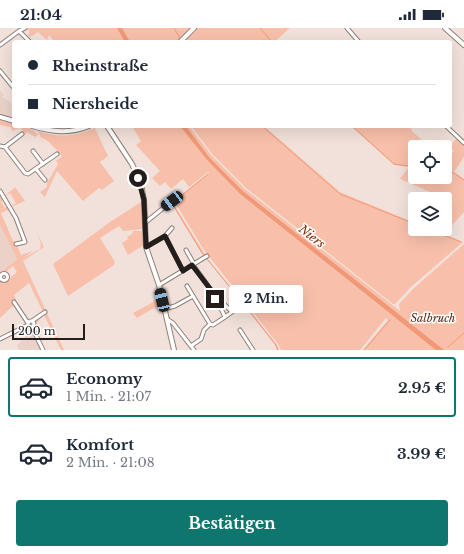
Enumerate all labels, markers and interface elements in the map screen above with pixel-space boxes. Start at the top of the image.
text: 21:04 [20,5,62,24]
text: Rheinstraße [52,56,148,75]
text: Niersheide [52,94,139,113]
map controls [408,140,452,236]
button: locate [408,140,452,184]
route start [129,169,147,187]
car [159,189,185,213]
button: layers [408,192,452,236]
water label: Niers [295,220,329,251]
callout: 2 Min. [229,285,303,313]
car [153,287,171,313]
route end [206,290,224,308]
text: 2 Min. [244,290,288,307]
park label: Salbruch [411,311,455,325]
scale bar [12,322,85,341]
text: 200 m [18,324,55,338]
icon: car [18,369,54,405]
text: Economy [66,369,143,388]
text: 2.95 € [398,378,446,397]
text: 1 Min. · 21:07 [66,388,151,405]
icon: car [18,435,54,471]
text: Komfort [66,435,134,454]
text: 3.99 € [397,444,446,463]
text: 2 Min. · 21:08 [66,454,155,471]
button: Bestätigen [16,500,448,546]

